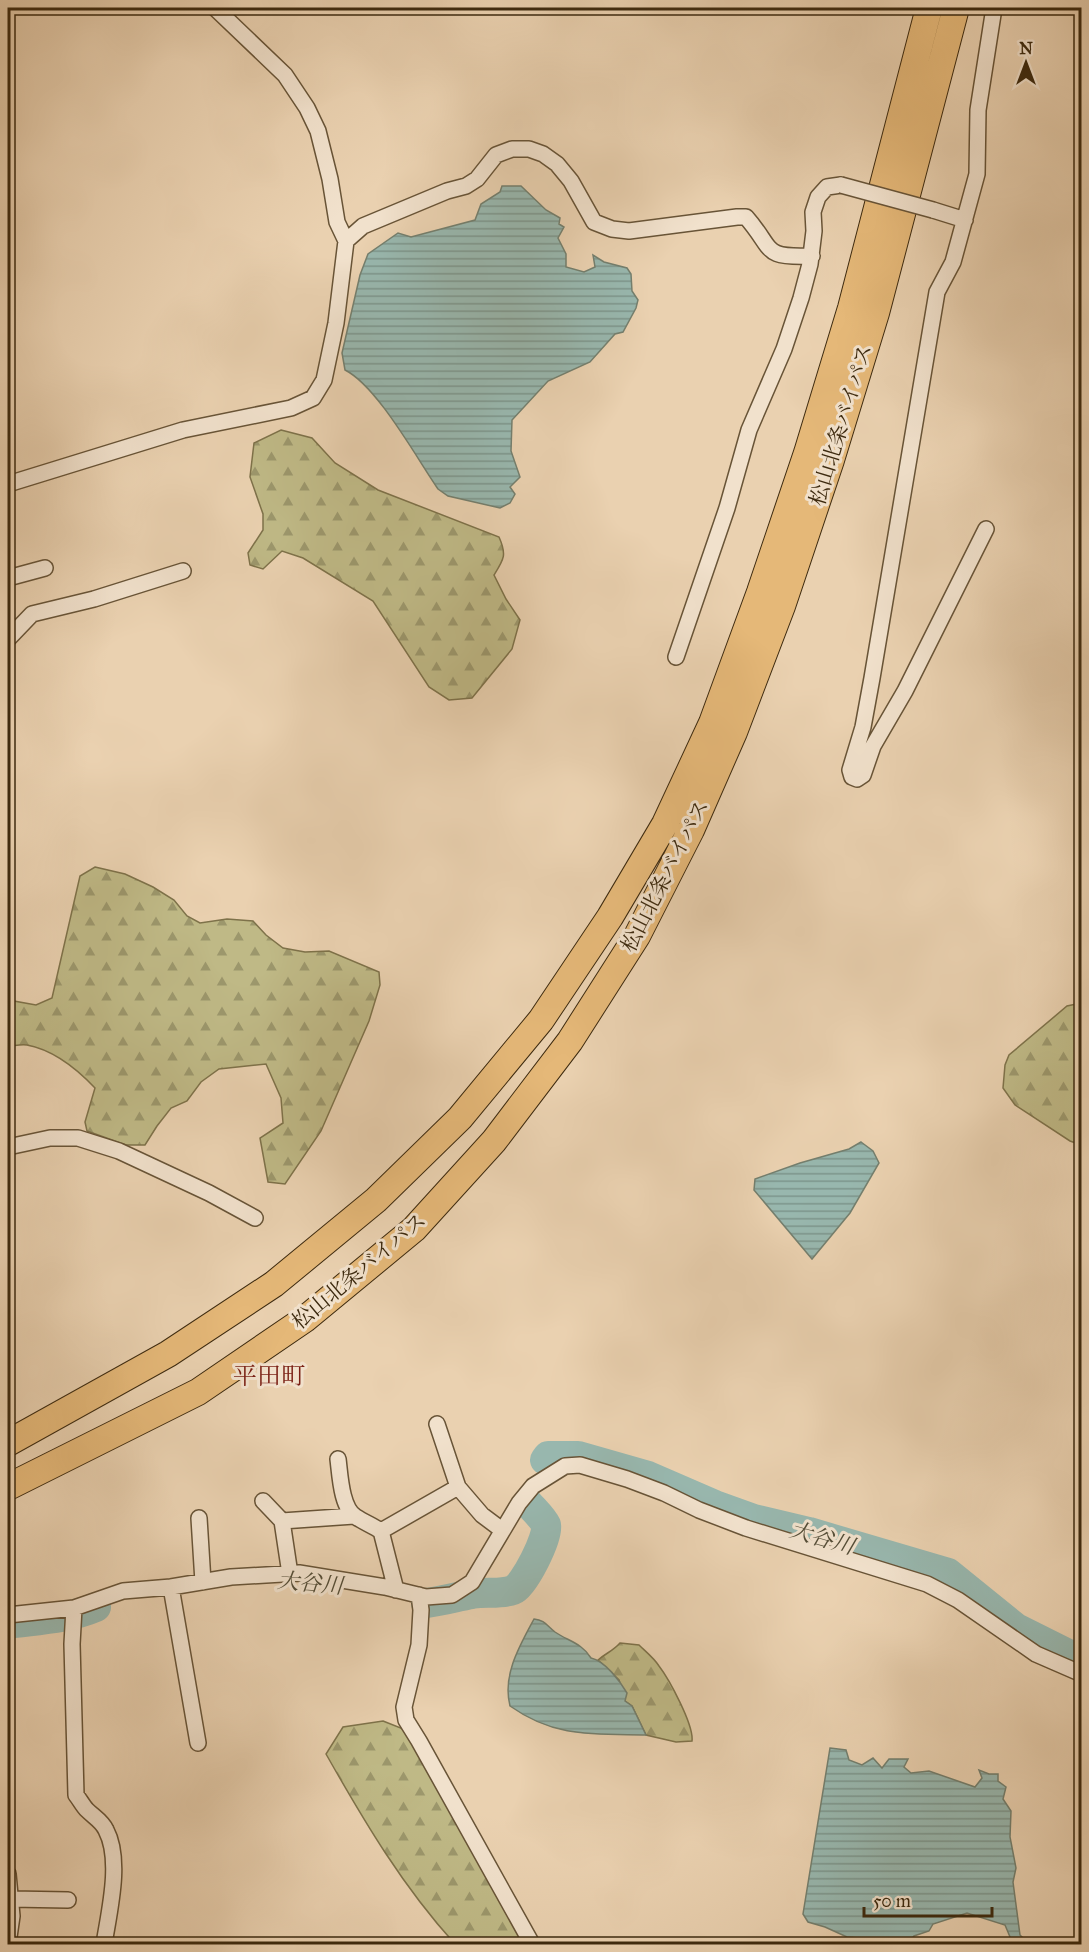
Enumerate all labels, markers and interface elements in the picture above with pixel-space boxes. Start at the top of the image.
north arrow [996,33,1056,93]
text: N [1019,39,1033,58]
street label: 松山北条バイパス [804,341,878,509]
street label: 松山北条バイパス [615,795,715,957]
street label: 松山北条バイパス [286,1207,432,1335]
district label: 平田町 [233,1361,305,1391]
water label: 大谷川 [787,1516,859,1561]
water label: 大谷川 [276,1567,346,1599]
scale bar [864,1880,992,1918]
text: 50 m [873,1890,911,1912]

